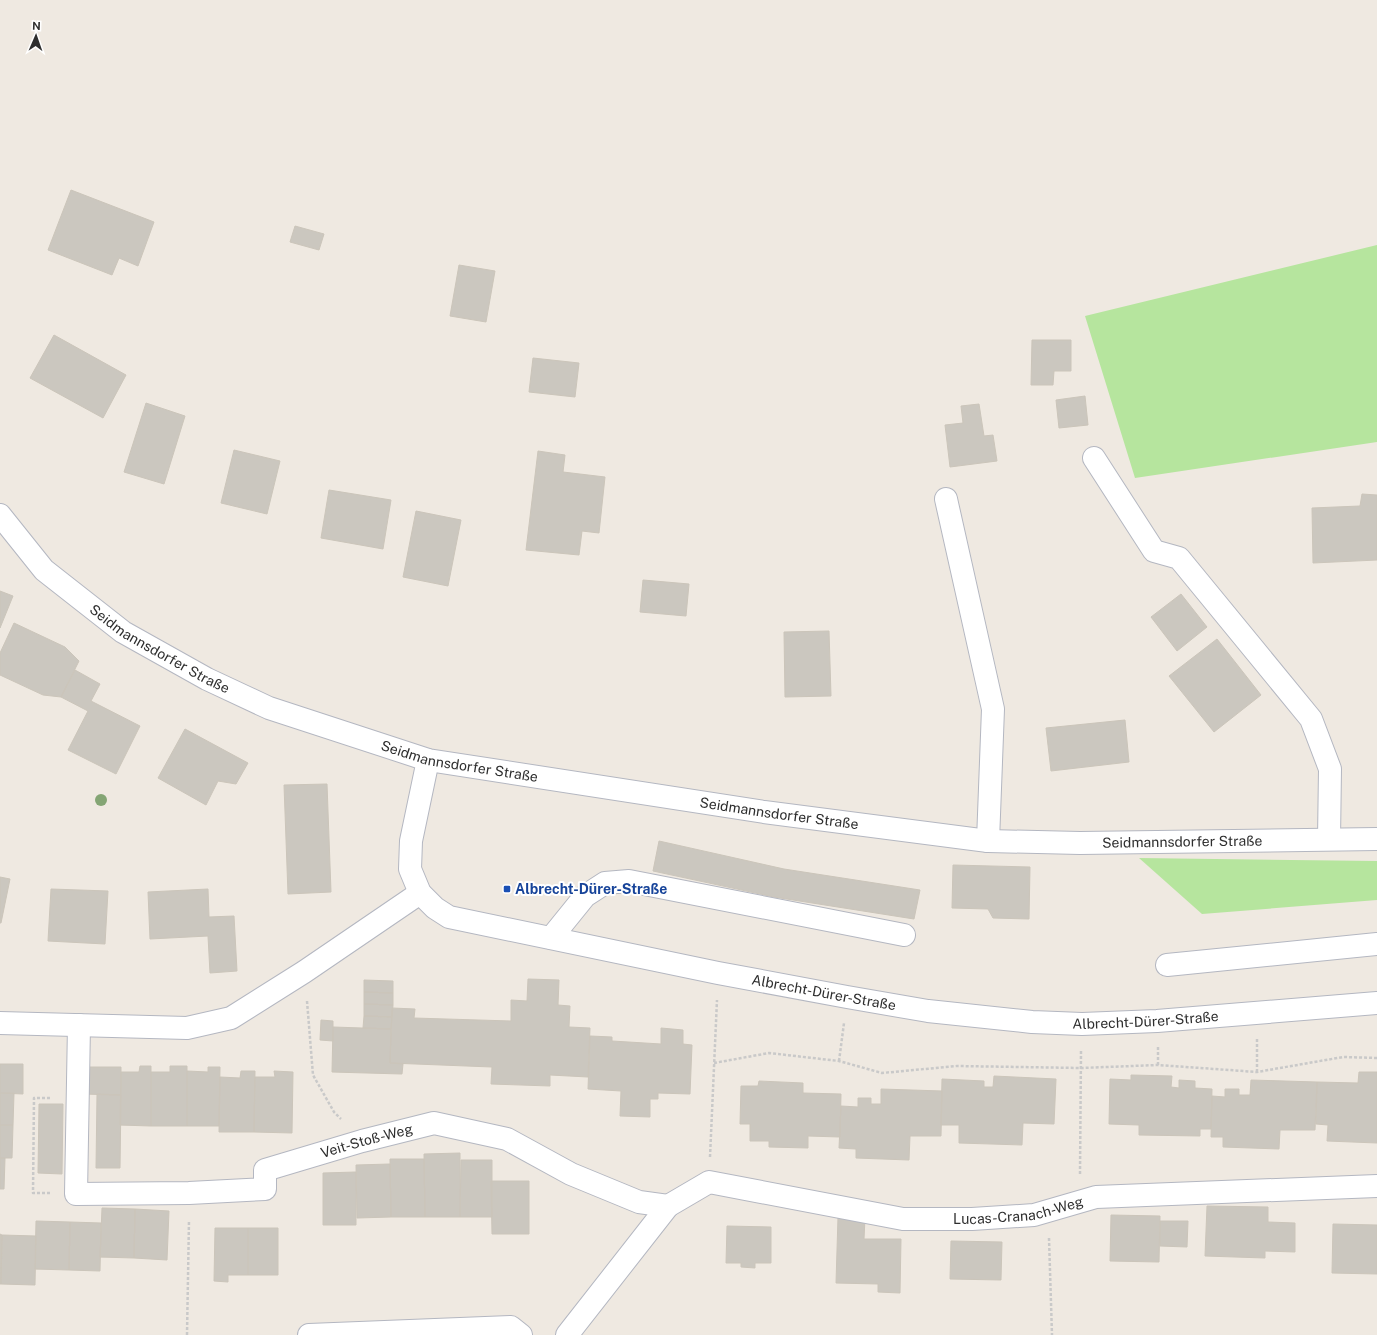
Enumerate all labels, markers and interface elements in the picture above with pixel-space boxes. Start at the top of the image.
north arrow [16,16,56,56]
text: N [32,20,41,32]
street label: Seidmannsdorfer Straße [87,601,232,696]
street label: Seidmannsdorfer Straße [379,737,539,785]
street label: Seidmannsdorfer Straße [699,794,860,832]
street label: Seidmannsdorfer Straße [1102,833,1263,851]
place label: Albrecht-Dürer-Straße [515,881,667,897]
marker: Albrecht-Dürer-Straße [502,884,512,894]
street label: Albrecht-Dürer-Straße [750,971,897,1013]
street label: Albrecht-Dürer-Straße [1072,1008,1219,1032]
street label: Veit-Stoß-Weg [319,1121,415,1161]
street label: Lucas-Cranach-Weg [953,1193,1085,1227]

